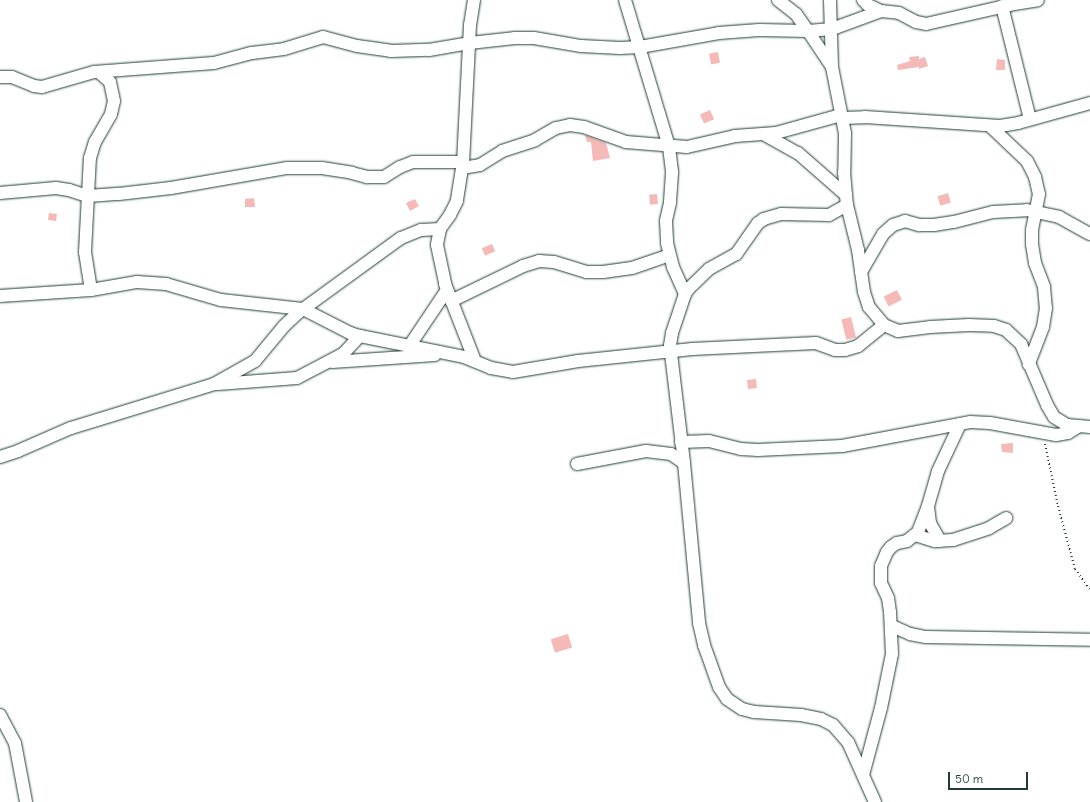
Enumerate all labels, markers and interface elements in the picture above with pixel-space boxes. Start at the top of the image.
scale bar [950,764,1030,790]
text: 50 m [955,771,983,786]

